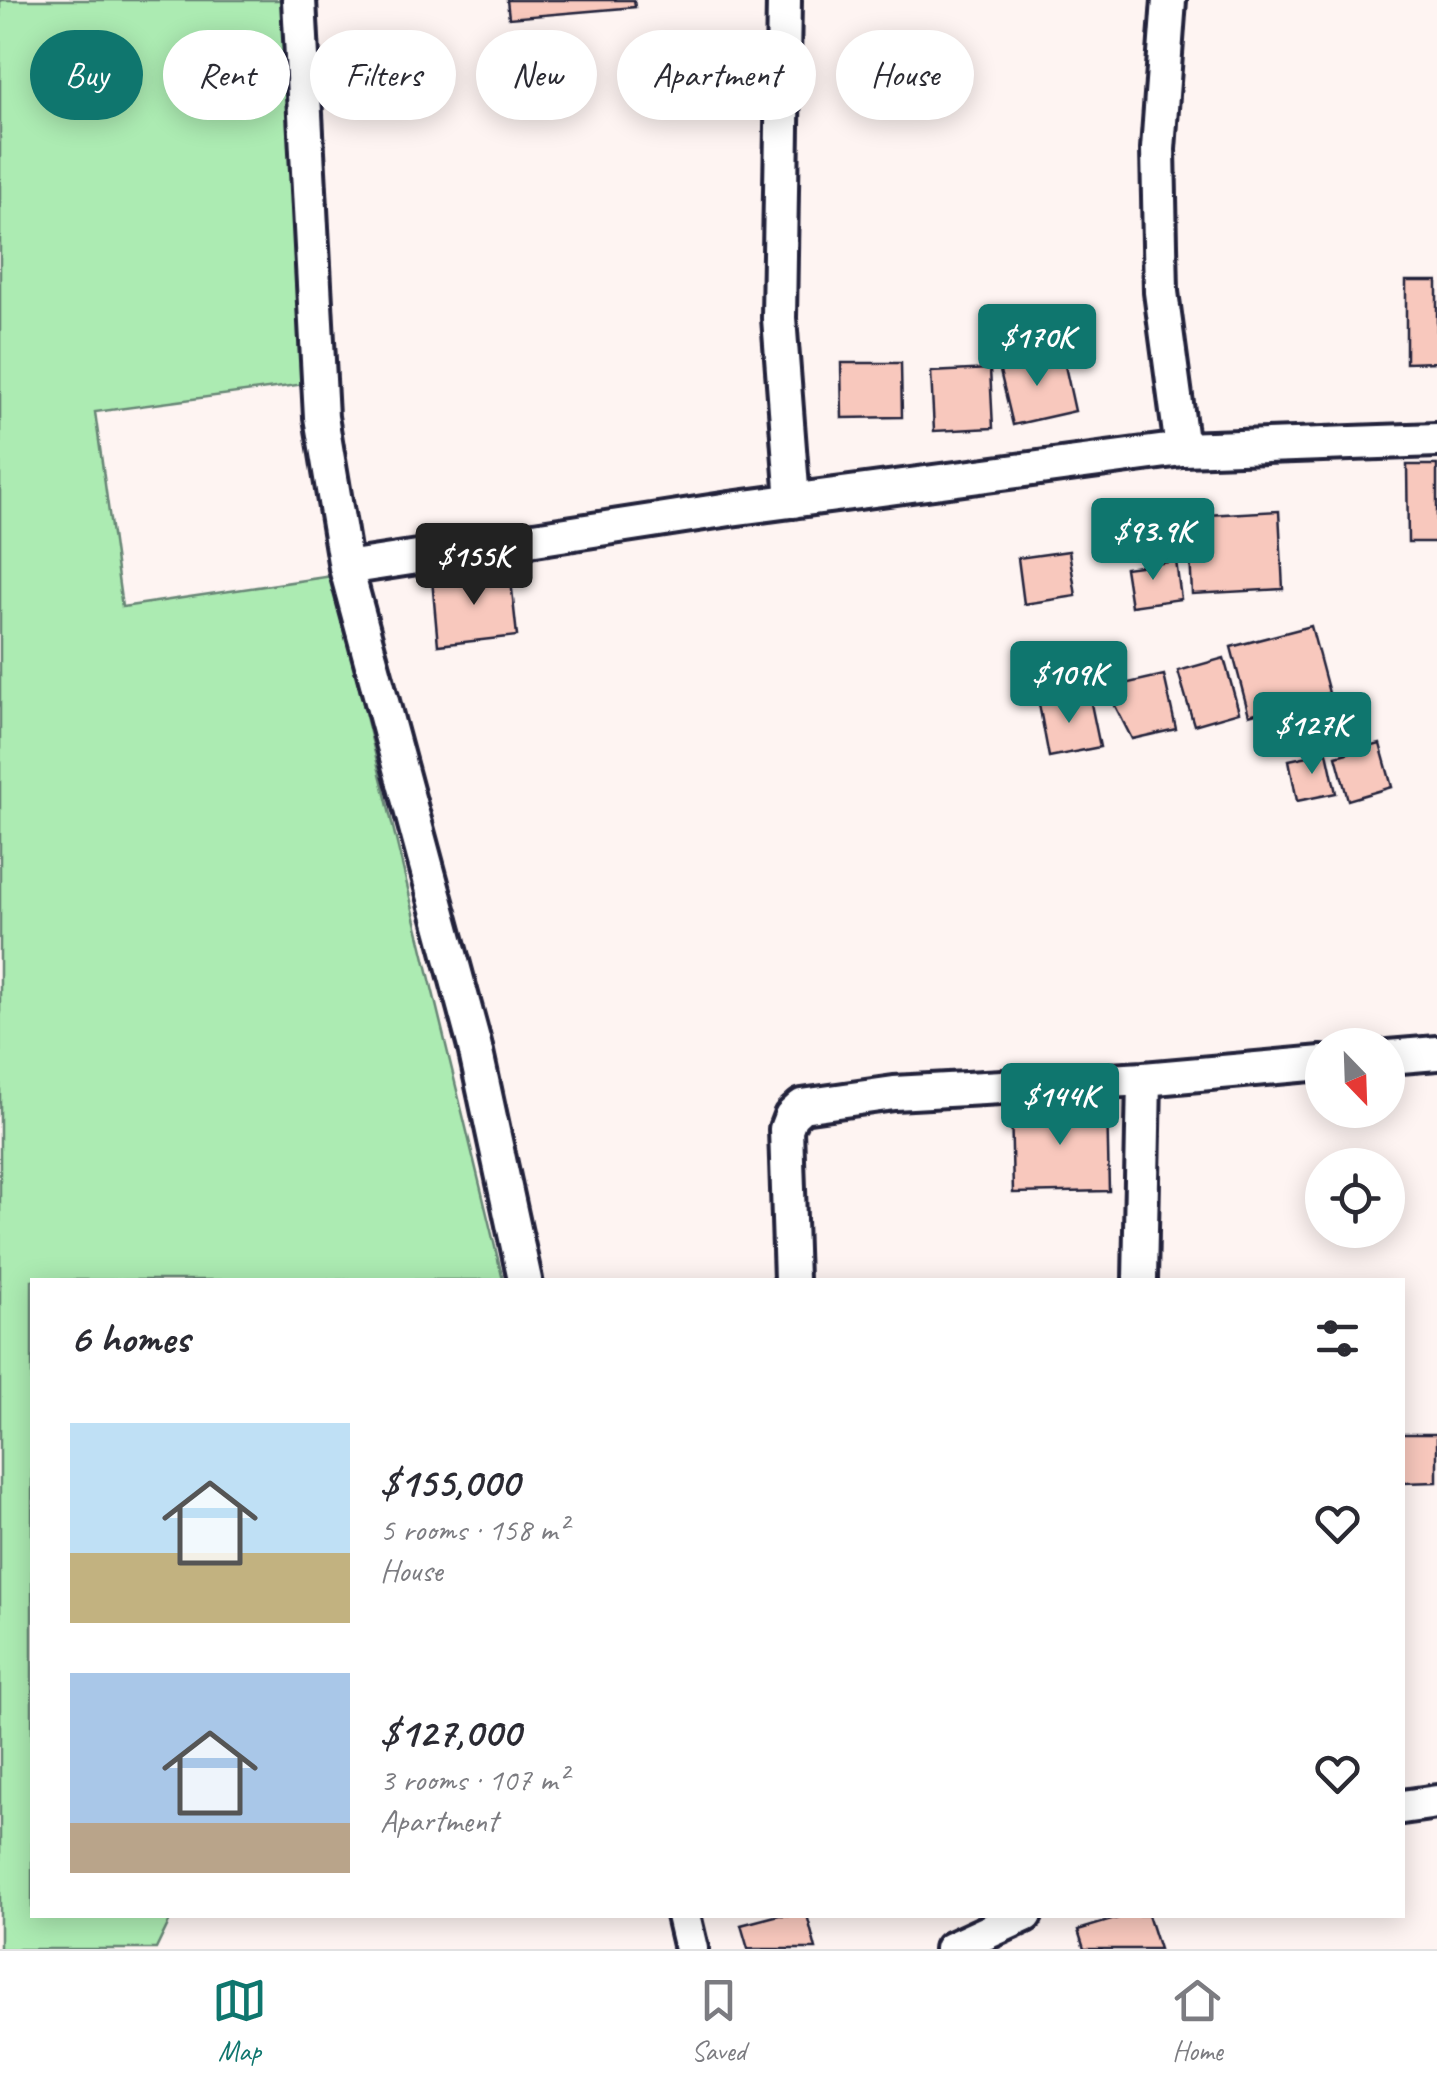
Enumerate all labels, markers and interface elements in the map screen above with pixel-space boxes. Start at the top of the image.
chip: Buy [30,30,143,120]
chip: Rent [163,30,290,120]
chip: Filters [310,30,456,120]
chip: New [476,30,597,120]
chip: Apartment [617,30,816,120]
chip: House [836,30,974,120]
pin: $170K [967,304,1107,389]
text: $170K [1000,316,1074,357]
pin: $93.9K [1072,498,1234,583]
text: $93.9K [1113,510,1193,551]
pin: $155K [404,523,544,608]
text: $155K [438,535,510,576]
pin: $109K [999,641,1139,726]
text: $109K [1032,653,1106,694]
pin: $127K [1242,692,1382,777]
text: $127K [1275,704,1349,745]
north arrow [1305,1028,1405,1128]
map controls [1305,1028,1405,1248]
pin: $144K [990,1063,1130,1148]
text: $144K [1023,1075,1097,1116]
button: locate [1305,1148,1405,1248]
icon: filters [1310,1311,1365,1366]
text: 6 homes [70,1312,189,1365]
text: $155,000 [380,1456,519,1509]
icon: home [150,1463,270,1583]
icon: heart [1310,1496,1365,1551]
text: 5 rooms · 158 m² [380,1509,567,1550]
text: House [380,1550,442,1591]
text: $127,000 [380,1706,520,1759]
icon: home [150,1713,270,1833]
icon: heart [1310,1746,1365,1801]
text: 3 rooms · 107 m² [380,1759,567,1800]
text: Apartment [380,1800,498,1841]
tab: Map [212,1973,267,2068]
tab: Saved [691,1973,746,2068]
tab: Home [1170,1973,1225,2068]

